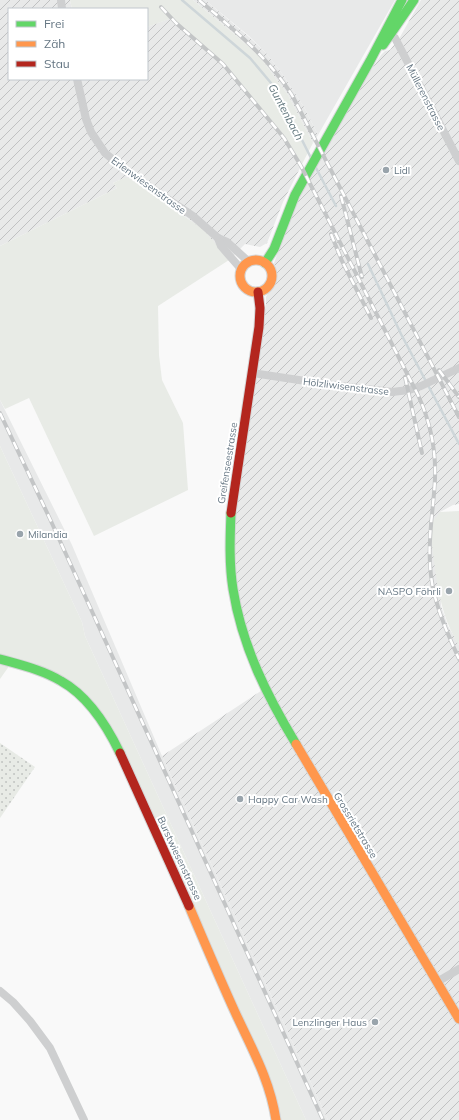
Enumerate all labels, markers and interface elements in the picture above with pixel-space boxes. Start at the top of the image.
legend [8,8,148,80]
text: Frei [44,16,64,31]
text: Zäh [44,36,65,51]
text: Stau [44,56,70,71]
street label: Müllerenstrasse [403,62,448,133]
water label: Guntenbach [265,81,307,143]
street label: Erlenwiesenstrasse [109,154,189,217]
place label: Lidl [394,164,410,177]
marker: Lidl [381,165,391,175]
street label: Hölzliwisenstrasse [302,375,390,398]
street label: Greifenseestrasse [215,421,240,505]
place label: Milandia [28,528,68,541]
marker: Milandia [15,529,25,539]
place label: NASPO Föhrli [378,585,441,598]
marker: NASPO Föhrli [444,586,454,596]
street label: Grossrietstrasse [331,790,380,861]
place label: Happy Car Wash [248,793,328,806]
marker: Happy Car Wash [235,794,245,804]
street label: Burstwiesenstrasse [154,814,205,902]
place label: Lenzlinger Haus [292,1016,367,1029]
marker: Lenzlinger Haus [370,1017,380,1027]

